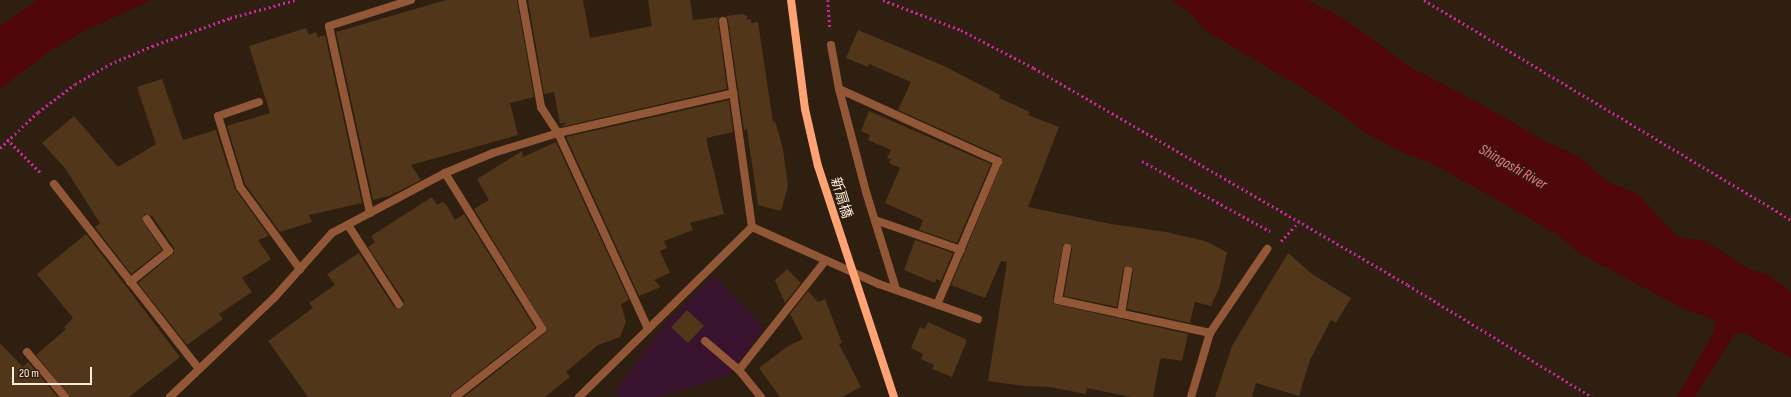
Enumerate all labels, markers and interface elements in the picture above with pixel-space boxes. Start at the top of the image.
water label: Shingashi River [1476,140,1550,194]
street label: 新扇橋 [827,175,855,221]
scale bar [14,359,94,385]
text: 20 m [19,366,39,381]

